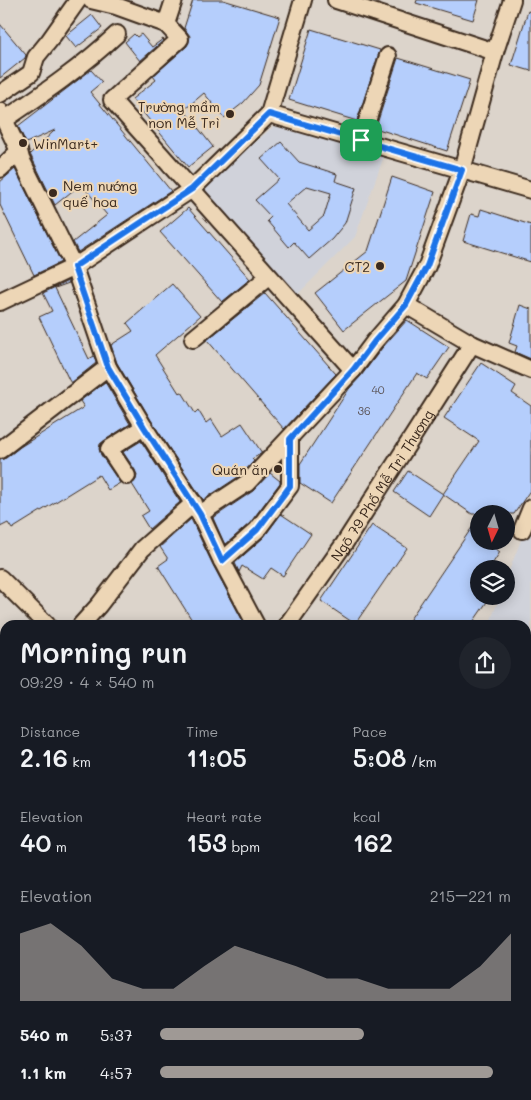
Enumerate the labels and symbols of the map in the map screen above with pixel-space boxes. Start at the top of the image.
place label: Trường mầm non Mễ Trì [138,97,220,132]
marker: Trường mầm non Mễ Trì [224,108,236,120]
pin [340,119,382,161]
place label: WinMart+ [33,134,98,153]
marker: WinMart+ [17,137,29,149]
place label: Nem nướng quế hoa [63,176,137,211]
marker: Nem nướng quế hoa [47,187,59,199]
place label: CT2 [344,257,370,276]
marker: CT2 [374,260,386,272]
house number: 40 [371,382,385,397]
house number: 36 [357,403,371,418]
street label: Ngõ 79 Phố Mễ Trì Thượng [326,406,437,565]
place label: Quán ăn [212,460,268,479]
marker: Quán ăn [272,463,284,475]
north arrow [470,505,515,550]

